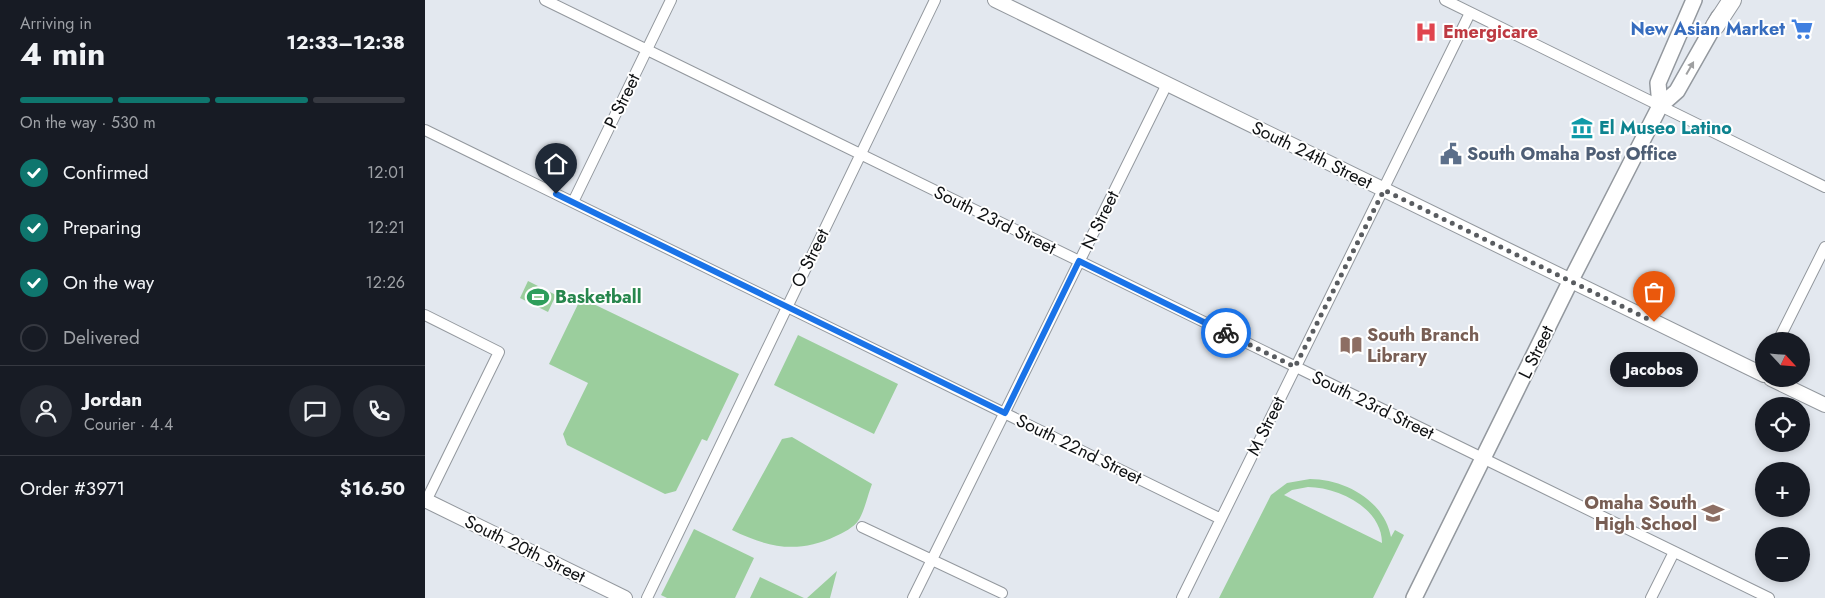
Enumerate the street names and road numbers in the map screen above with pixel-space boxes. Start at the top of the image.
street label: P Street [598,69,647,133]
street label: South 24th Street [1247,115,1377,196]
street label: South 23rd Street [929,179,1061,261]
street label: N Street [1075,186,1126,254]
street label: O Street [785,224,836,292]
street label: L Street [1512,320,1560,383]
street label: South 23rd Street [1307,364,1439,446]
street label: M Street [1241,391,1292,460]
street label: South 22nd Street [1012,407,1147,491]
street label: South 20th Street [460,508,590,590]

